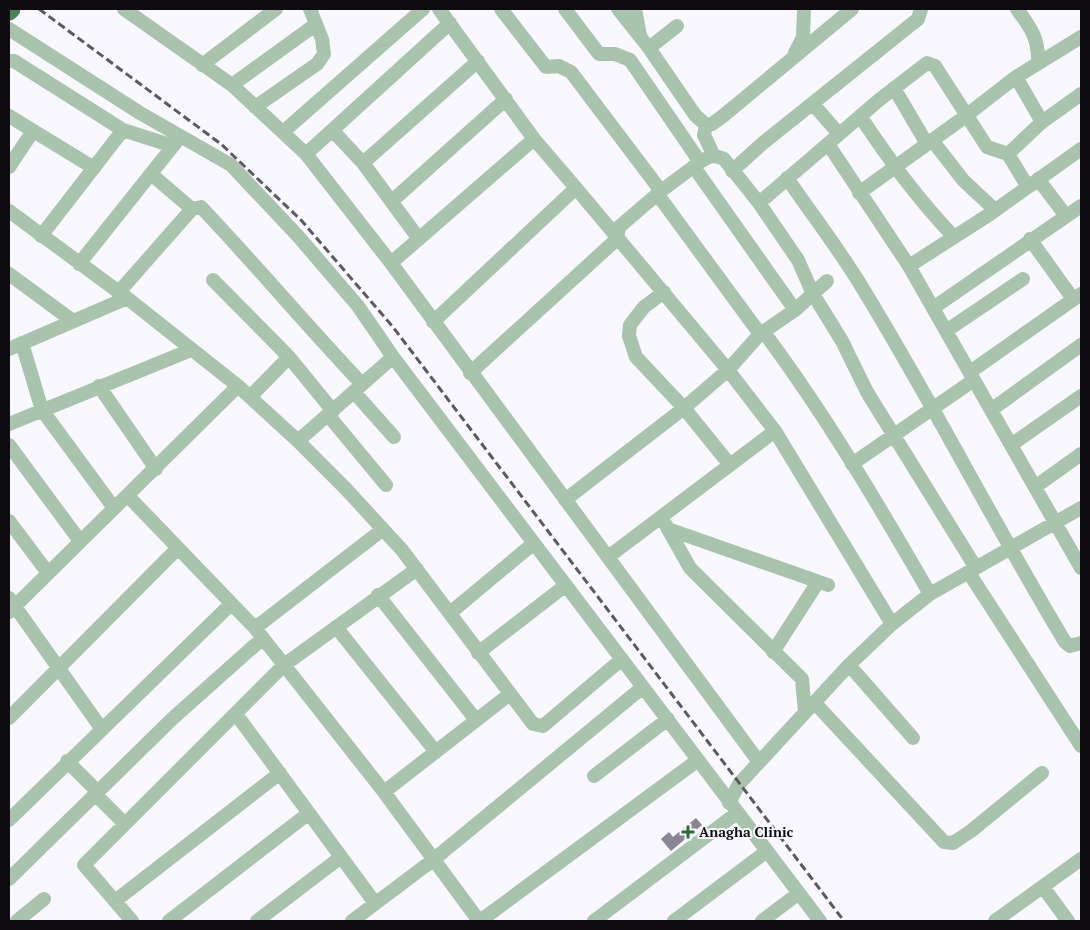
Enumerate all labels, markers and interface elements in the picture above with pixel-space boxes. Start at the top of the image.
place label: Anagha Clinic [699,822,794,841]
marker: Anagha Clinic [681,825,695,839]

